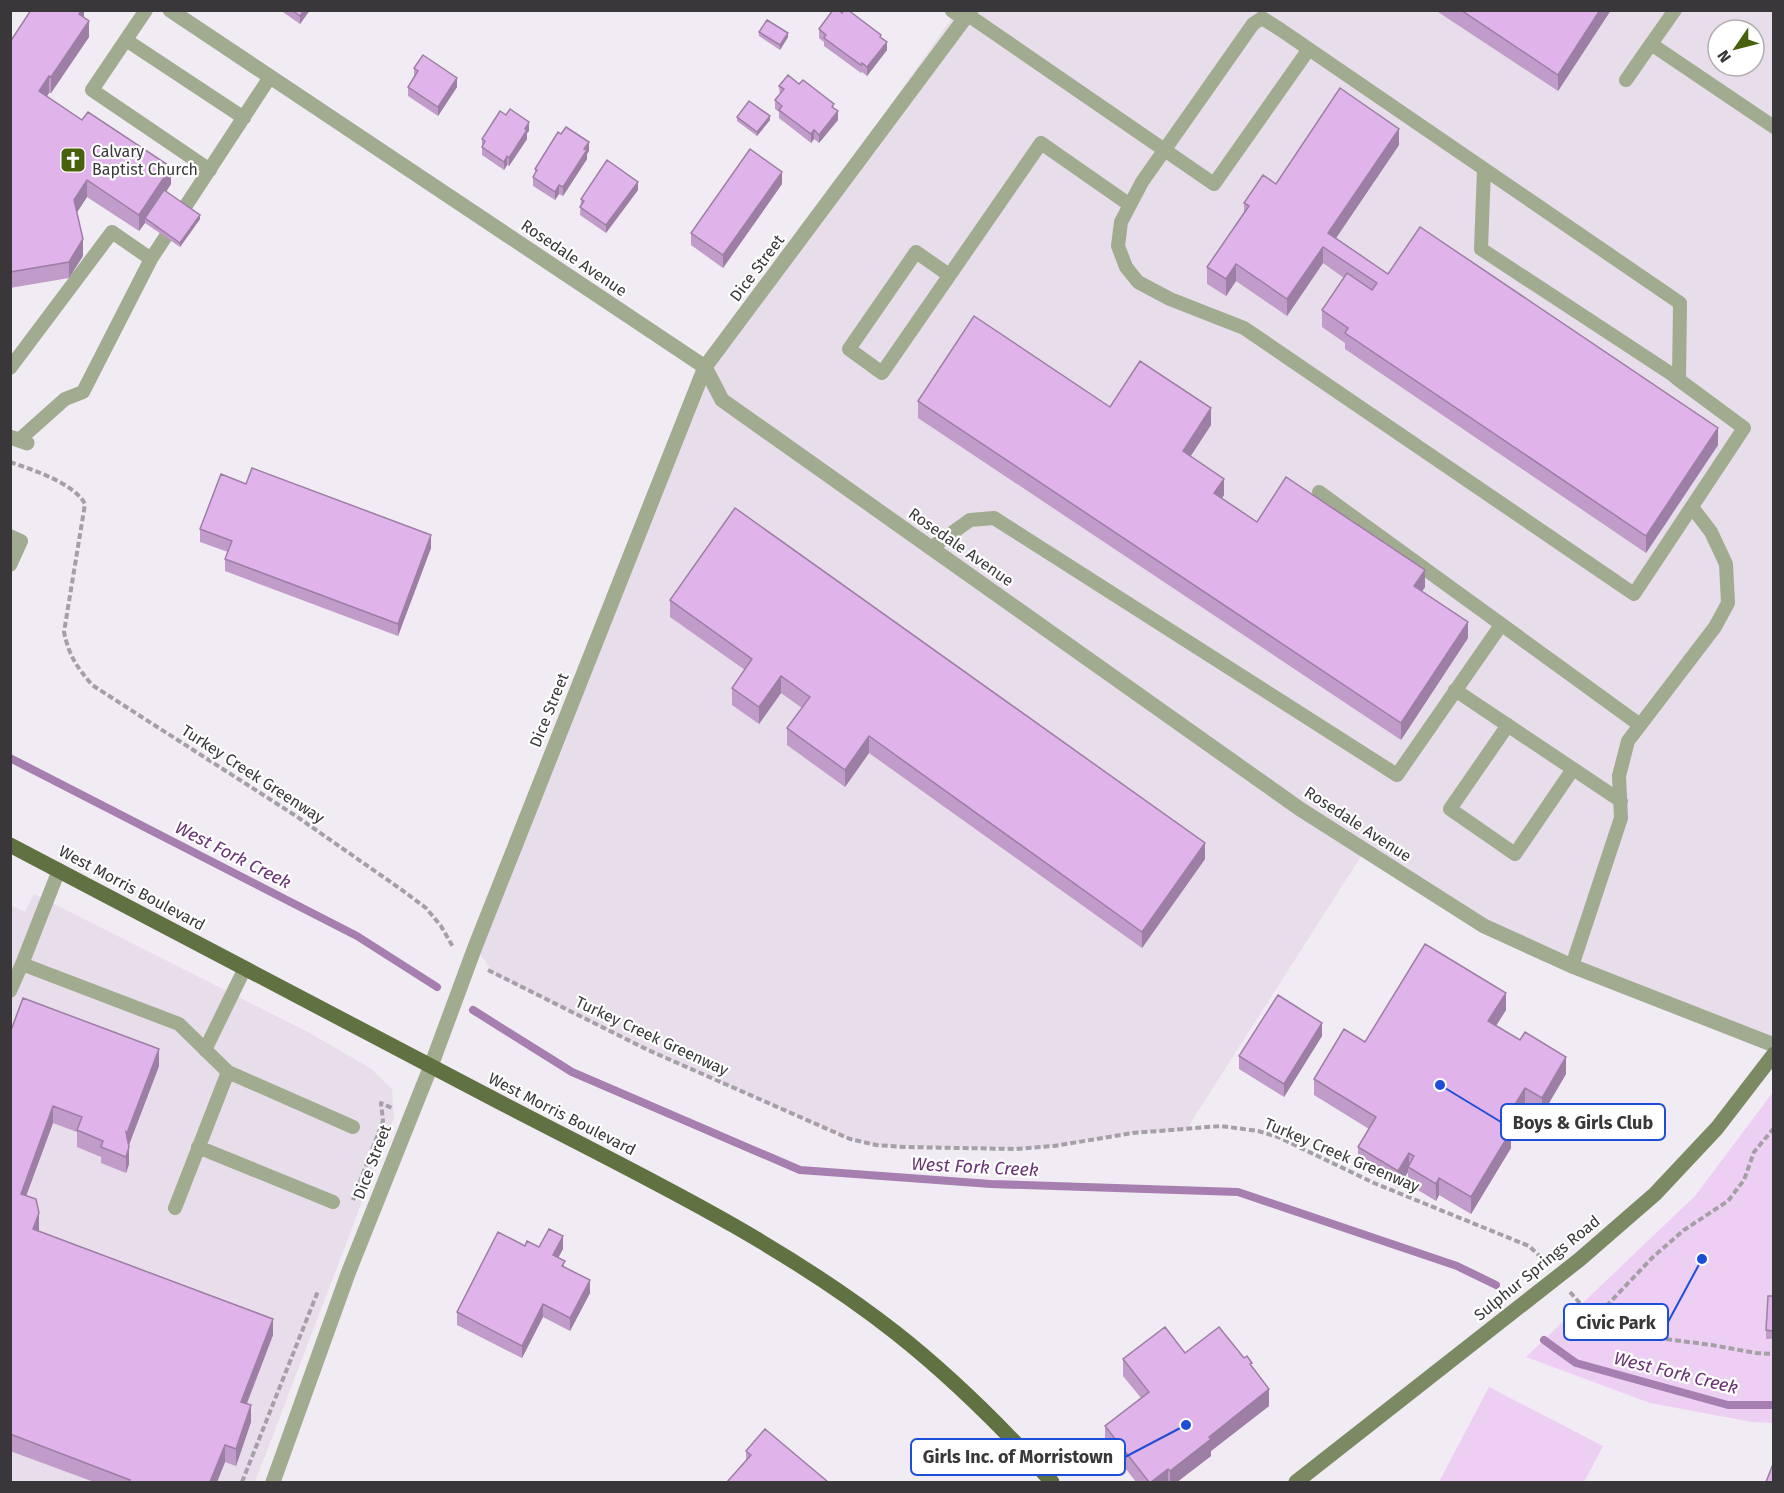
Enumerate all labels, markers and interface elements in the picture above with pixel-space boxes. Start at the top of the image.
north arrow [1706,18,1766,78]
text: N [1713,47,1735,66]
place label: Calvary Baptist Church [92,142,198,179]
church icon: Calvary Baptist Church [58,145,88,175]
street label: Rosedale Avenue [517,216,631,300]
street label: Dice Street [726,231,788,305]
street label: Rosedale Avenue [905,504,1017,590]
street label: Dice Street [525,670,573,750]
street label: Turkey Creek Greenway [178,721,328,827]
street label: Rosedale Avenue [1301,782,1415,866]
water label: West Fork Creek [171,816,295,894]
street label: West Morris Boulevard [56,841,208,935]
street label: Turkey Creek Greenway [573,992,732,1080]
street label: West Morris Boulevard [485,1069,639,1159]
callout: Boys & Girls Club [1501,1104,1665,1140]
text: Boys & Girls Club [1513,1112,1653,1134]
street label: Turkey Creek Greenway [1262,1114,1422,1196]
street label: Dice Street [349,1122,395,1202]
water label: West Fork Creek [911,1153,1039,1181]
street label: Sulphur Springs Road [1470,1211,1604,1325]
callout: Civic Park [1564,1304,1668,1340]
text: Civic Park [1576,1312,1657,1334]
water label: West Fork Creek [1612,1347,1741,1399]
callout: Girls Inc. of Morristown [911,1439,1125,1475]
text: Girls Inc. of Morristown [923,1446,1113,1468]

